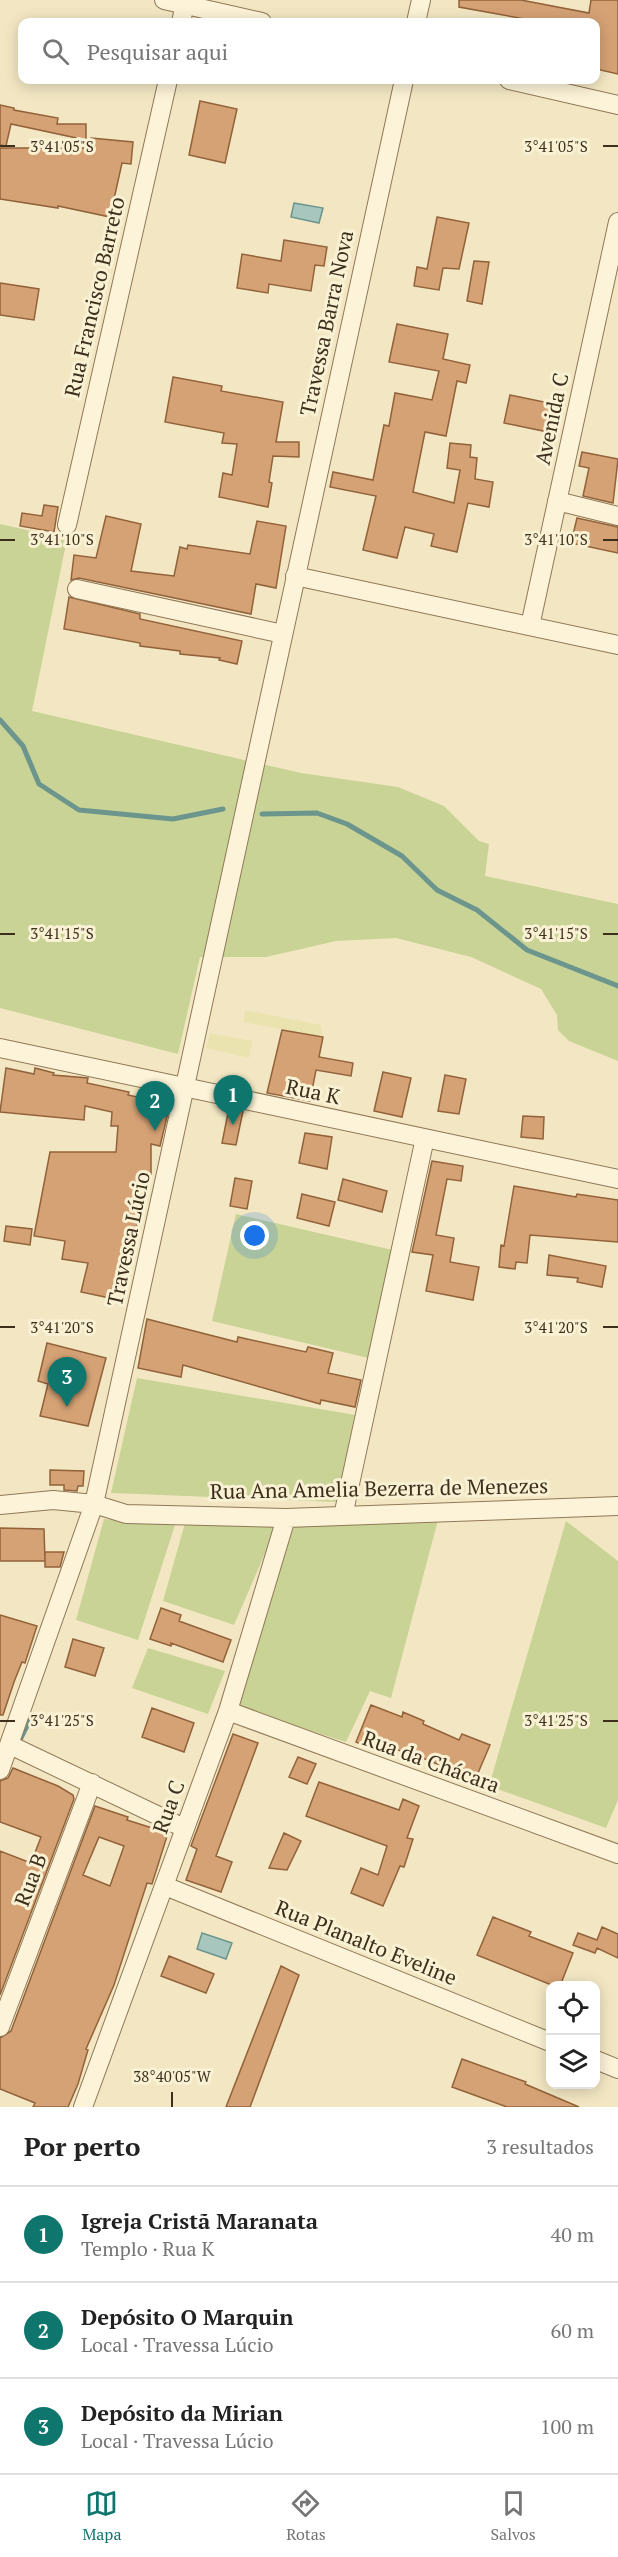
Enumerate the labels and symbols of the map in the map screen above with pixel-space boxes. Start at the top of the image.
text: 3°41'05"S [30,136,94,156]
text: 3°41'05"S [524,136,588,156]
street label: Rua Francisco Barreto [57,194,131,400]
street label: Travessa Barra Nova [293,227,359,418]
street label: Avenida C [528,370,574,467]
text: 3°41'10"S [30,529,94,549]
text: 3°41'10"S [524,529,588,549]
text: 3°41'15"S [30,923,94,943]
text: 3°41'15"S [524,923,588,943]
street label: Rua K [284,1072,343,1110]
pin: 1 [214,1076,252,1125]
pin: 2 [136,1082,174,1131]
street label: Travessa Lúcio [100,1169,156,1309]
your location [240,1221,269,1250]
text: 3°41'20"S [30,1317,94,1337]
text: 3°41'20"S [524,1317,588,1337]
pin: 3 [48,1358,86,1407]
street label: Rua Ana Amelia Bezerra de Menezes [210,1471,548,1505]
text: 3°41'25"S [30,1710,94,1730]
text: 3°41'25"S [524,1710,588,1730]
street label: Rua da Chácara [359,1723,504,1799]
street label: Rua C [146,1776,191,1837]
street label: Rua B [7,1849,53,1910]
street label: Rua Planalto Eveline [272,1893,461,1991]
text: 38°40'05"W [133,2066,212,2086]

